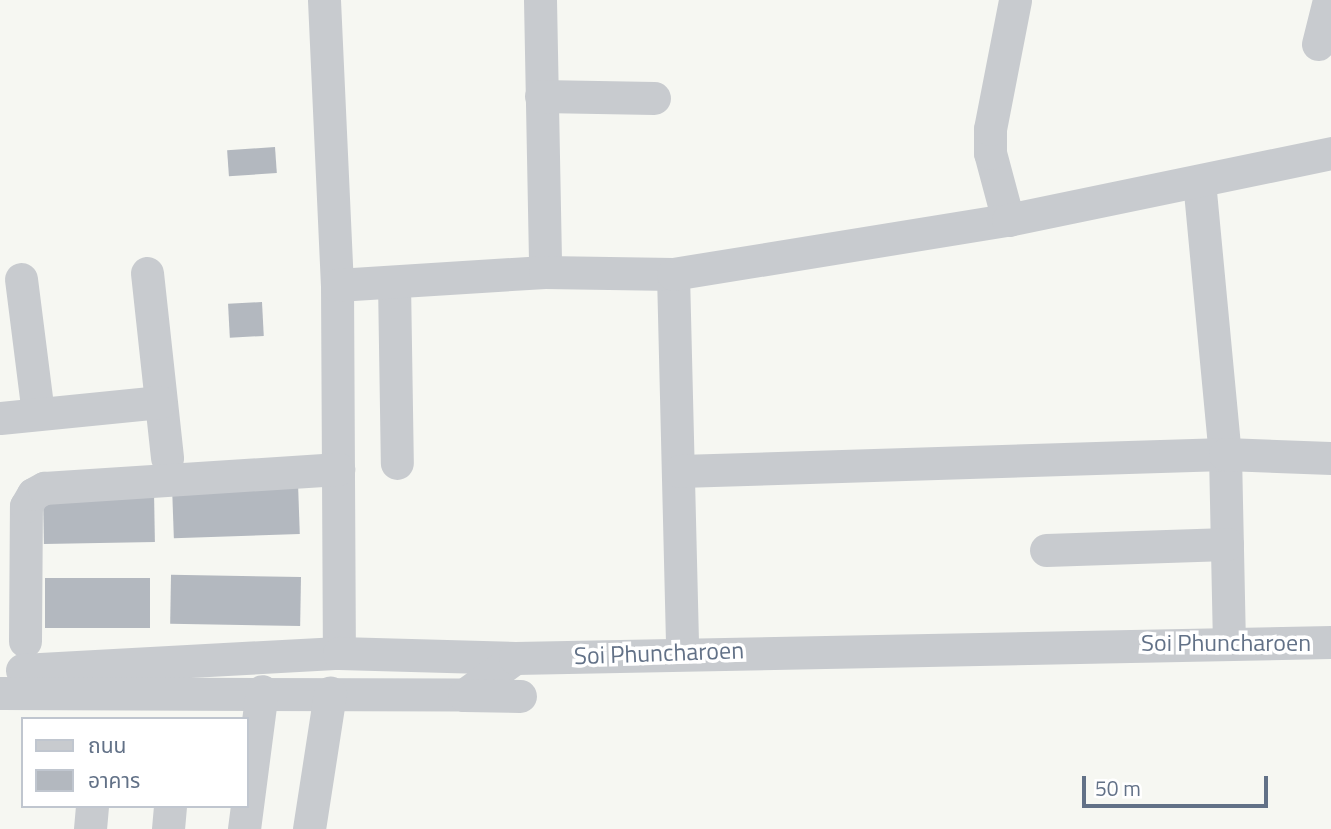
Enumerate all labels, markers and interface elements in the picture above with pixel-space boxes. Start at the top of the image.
street label: Soi Phuncharoen [1141,629,1311,657]
street label: Soi Phuncharoen [574,636,744,670]
legend [21,717,248,808]
text: ถนน [88,729,126,761]
scale bar [1086,762,1272,806]
text: อาคาร [88,764,140,796]
text: 50 m [1095,772,1141,804]

